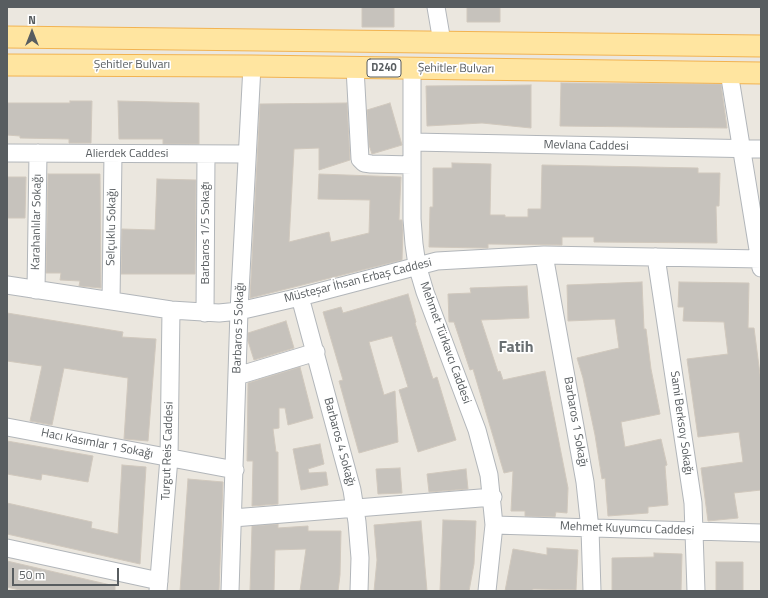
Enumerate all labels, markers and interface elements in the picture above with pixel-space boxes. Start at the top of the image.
north arrow [12,12,52,52]
text: N [28,12,36,28]
street label: Şehitler Bulvarı [94,58,170,72]
road number: D240 [367,59,401,77]
street label: Şehitler Bulvarı [418,61,494,77]
street label: Mevlana Caddesi [543,138,629,154]
street label: Alierdek Caddesi [86,147,168,161]
street label: Karahanlılar Sokağı [29,174,45,270]
street label: Barbaros 1/5 Sokağı [199,182,213,284]
street label: Selçuklu Sokağı [104,188,120,266]
street label: Müsteşar İhsan Erbaş Caddesi [283,256,433,306]
street label: Mehmet Türkavcı Caddesi [416,280,474,406]
street label: Barbaros 5 Sokağı [230,282,248,374]
district label: Fatih [498,338,534,358]
street label: Sami Berksoy Sokağı [667,370,695,476]
street label: Barbaros 1 Sokağı [560,376,590,468]
street label: Barbaros 4 Sokağı [320,396,358,488]
street label: Turgut Reis Caddesi [159,401,177,501]
street label: Hacı Kasımlar 1 Sokağı [40,426,154,462]
street label: Mehmet Kuyumcu Caddesi [560,519,694,539]
scale bar [14,560,121,586]
text: 50 m [19,565,45,584]

